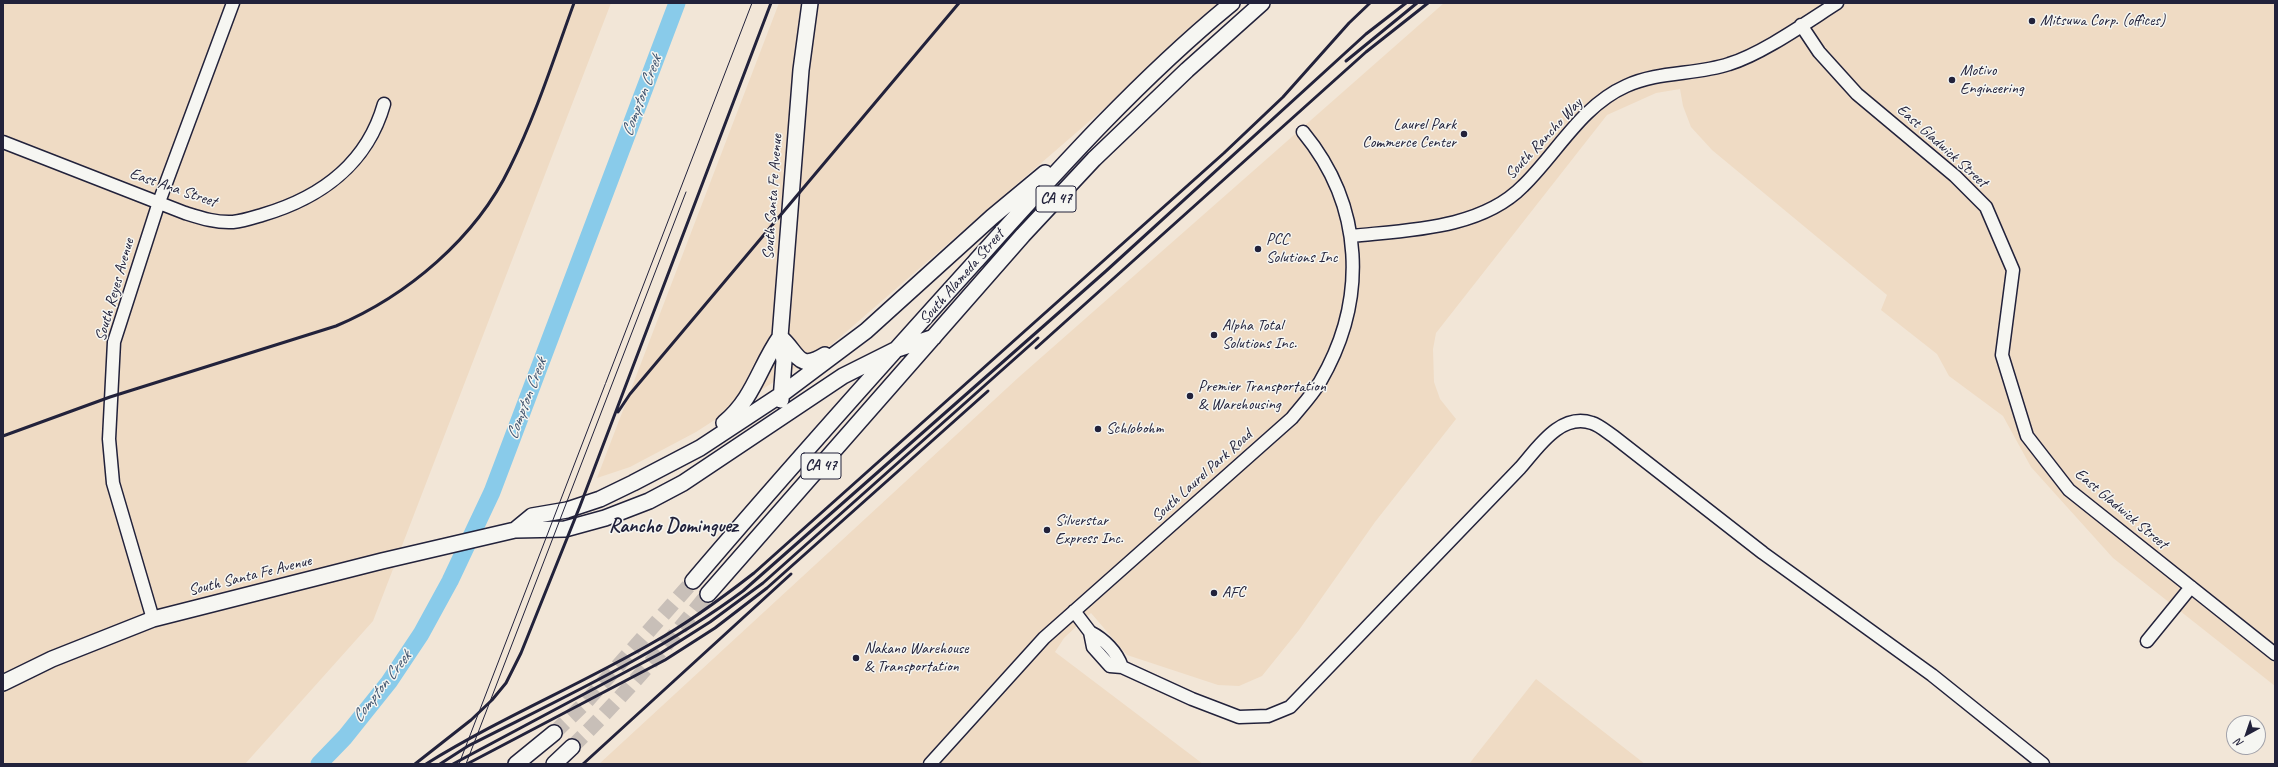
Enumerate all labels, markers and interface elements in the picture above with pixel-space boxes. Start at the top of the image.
place label: Mitsuwa Corp. (offices) [2040,11,2165,31]
marker: Mitsuwa Corp. (offices) [2027,16,2037,26]
water label: Compton Creek [617,53,667,139]
place label: Motivo Engineering [1960,61,2024,99]
marker: Motivo Engineering [1947,75,1957,85]
street label: South Rancho Way [1501,94,1587,184]
street label: East Gladwick Street [1893,100,1991,192]
place label: Laurel Park Commerce Center [1362,115,1456,153]
marker: Laurel Park Commerce Center [1459,129,1469,139]
street label: South Santa Fe Avenue [759,134,787,260]
street label: East Ana Street [127,164,219,212]
road number: CA 47 [1036,186,1076,212]
street label: South Alameda Street [915,225,1009,329]
place label: PCC Solutions Inc [1266,230,1337,268]
street label: South Reyes Avenue [91,236,139,344]
marker: PCC Solutions Inc [1253,244,1263,254]
place label: Alpha Total Solutions Inc. [1222,316,1297,354]
marker: Alpha Total Solutions Inc. [1209,330,1219,340]
water label: Compton Creek [502,356,552,442]
place label: Premier Transportation & Warehousing [1198,377,1326,415]
marker: Premier Transportation & Warehousing [1185,391,1195,401]
place label: Schlobohm [1106,419,1164,439]
marker: Schlobohm [1093,424,1103,434]
street label: South Laurel Park Road [1148,426,1256,526]
road number: CA 47 [801,453,841,479]
street label: East Gladwick Street [2071,465,2171,553]
place label: Silverstar Express Inc. [1055,511,1123,549]
district label: Rancho Dominguez [609,515,737,539]
marker: Silverstar Express Inc. [1042,525,1052,535]
street label: South Santa Fe Avenue [187,551,313,601]
place label: AFC [1222,583,1245,603]
marker: AFC [1209,588,1219,598]
place label: Nakano Warehouse & Transportation [864,639,969,677]
water label: Compton Creek [348,647,416,727]
marker: Nakano Warehouse & Transportation [851,653,861,663]
north arrow [2226,715,2266,755]
text: N [2232,736,2246,751]

